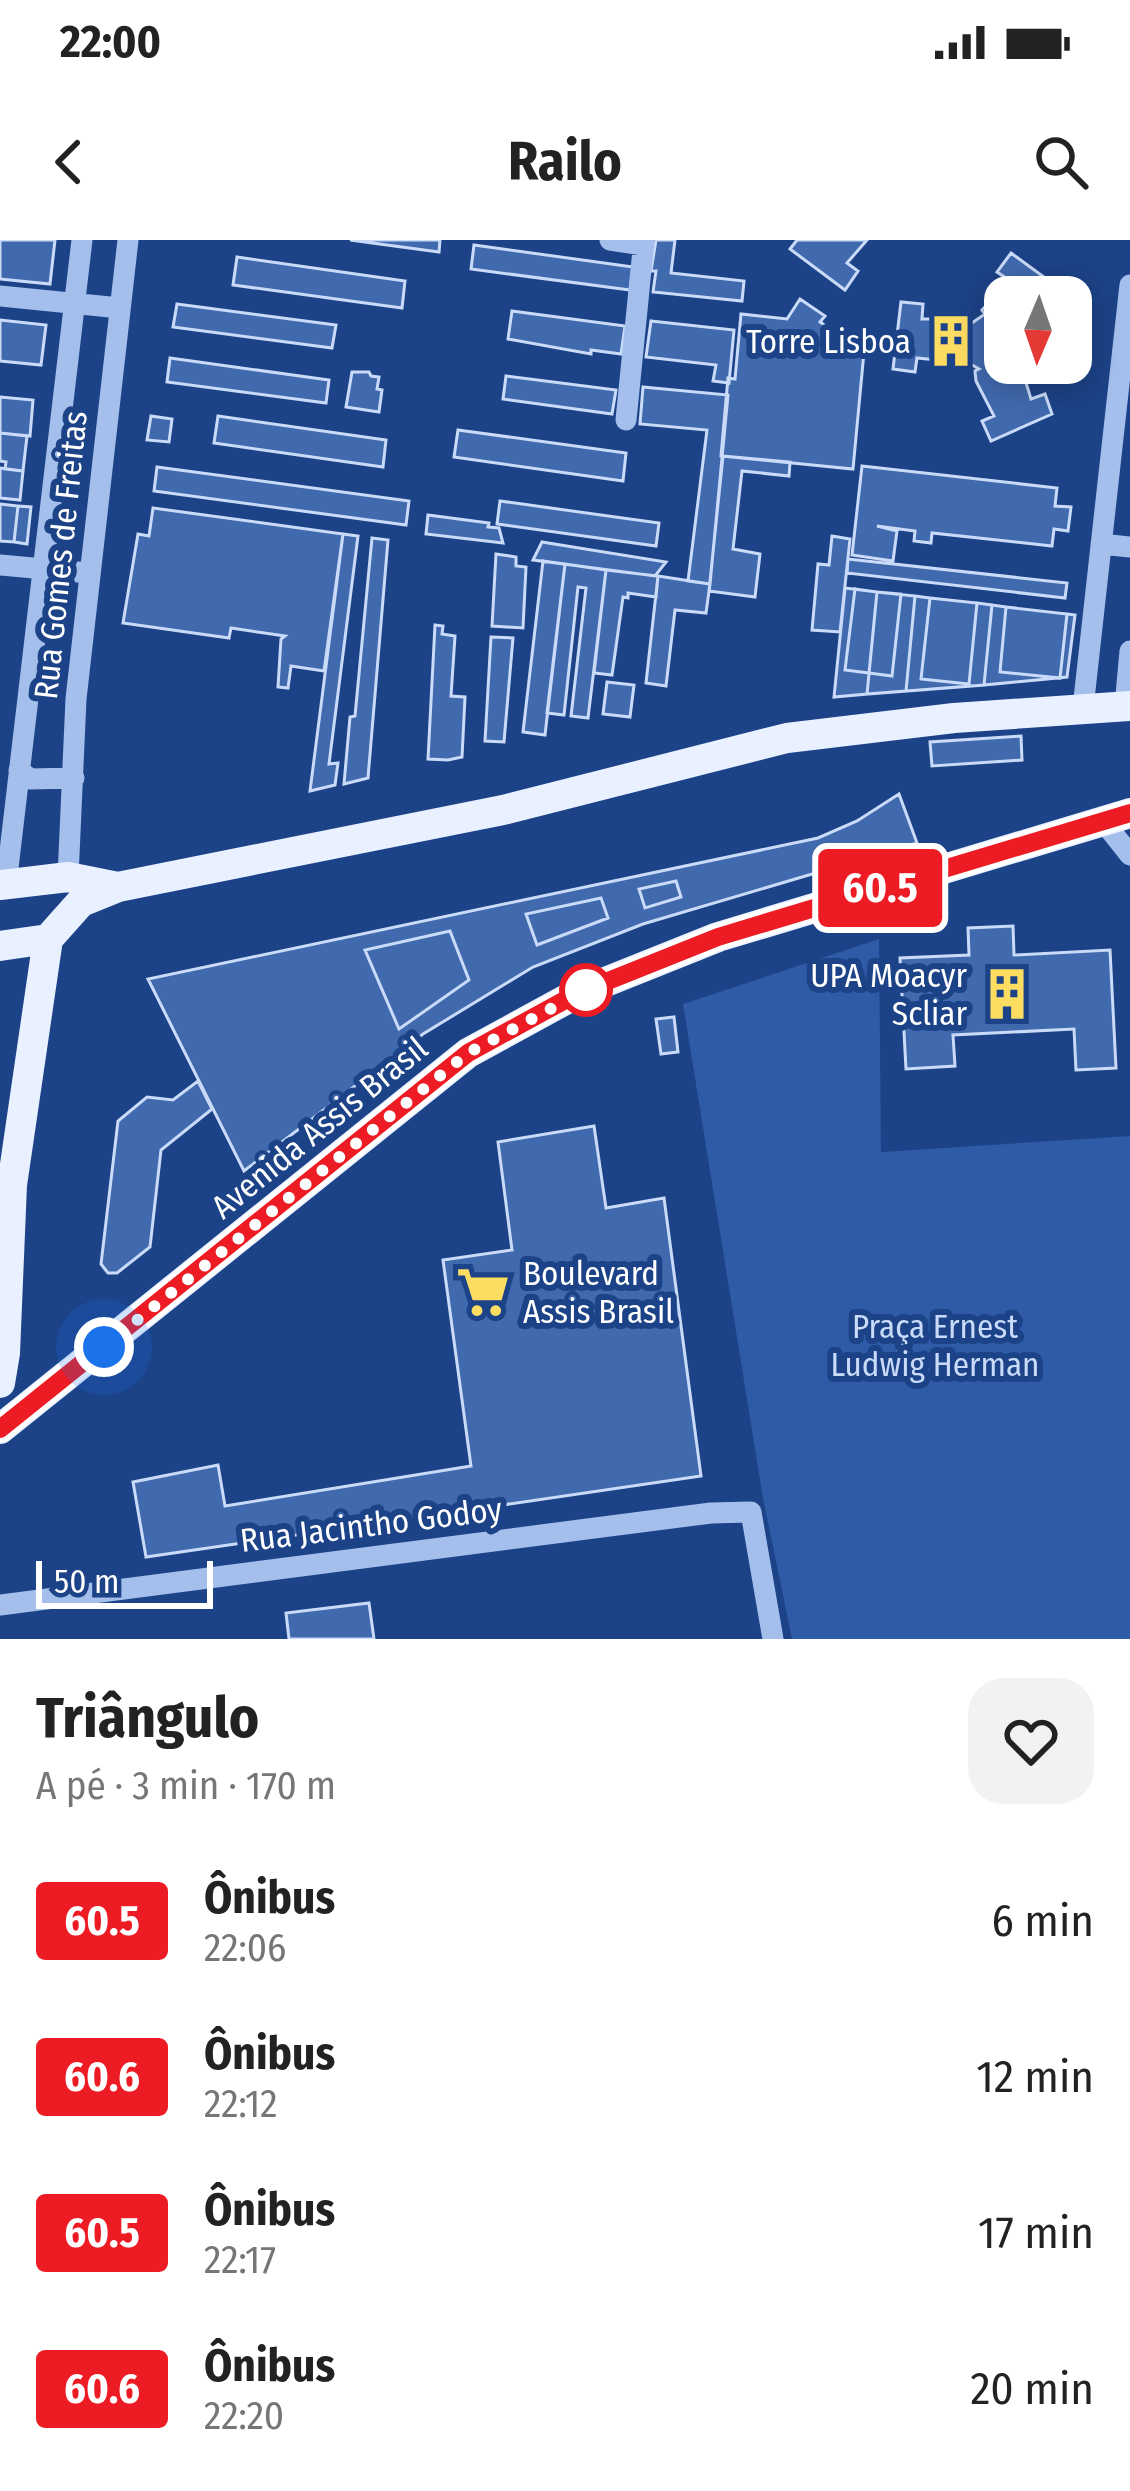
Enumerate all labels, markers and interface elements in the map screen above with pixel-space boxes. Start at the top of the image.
text: 22:00 [60,15,161,69]
icon: back [36,129,102,195]
icon: search [1028,129,1094,195]
text: Railo [508,130,622,194]
north arrow [984,276,1092,384]
map controls [984,276,1092,384]
building icon: Torre Lisboa [922,312,980,370]
place label: Torre Lisboa [746,322,911,362]
street label: Rua Gomes de Freitas [26,409,96,701]
line badge: 60.5 [796,849,964,927]
text: 60.5 [842,863,918,913]
place label: UPA Moacyr Scliar [810,956,967,1034]
unlabelled marker [561,965,611,1015]
building icon: UPA Moacyr Scliar [978,965,1036,1023]
street label: Avenida Assis Brasil [203,1028,436,1227]
place label: Boulevard Assis Brasil [523,1254,674,1332]
supermarket icon: Boulevard Assis Brasil [454,1263,512,1321]
park label: Praça Ernest Ludwig Herman [830,1307,1040,1385]
your location [74,1317,134,1377]
street label: Rua Jacintho Godoy [238,1489,505,1561]
scale bar [36,1555,213,1608]
text: 50 m [54,1562,119,1602]
button: heart [968,1678,1094,1804]
text: Triângulo [36,1684,259,1752]
text: A pé · 3 min · 170 m [36,1763,336,1809]
text: Ônibus [204,1871,335,1925]
text: 6 min [991,1894,1094,1948]
text: 60.5 [64,1896,140,1946]
text: 22:06 [204,1925,286,1971]
text: Ônibus [204,2027,335,2081]
text: 12 min [976,2050,1094,2104]
text: 60.6 [64,2052,140,2102]
text: 22:12 [204,2081,277,2127]
text: Ônibus [204,2183,335,2237]
text: 17 min [978,2206,1094,2260]
text: 60.5 [64,2208,140,2258]
text: 22:17 [204,2237,276,2283]
text: Ônibus [204,2339,335,2393]
text: 20 min [970,2362,1094,2416]
text: 60.6 [64,2364,140,2414]
text: 22:20 [204,2393,284,2439]

